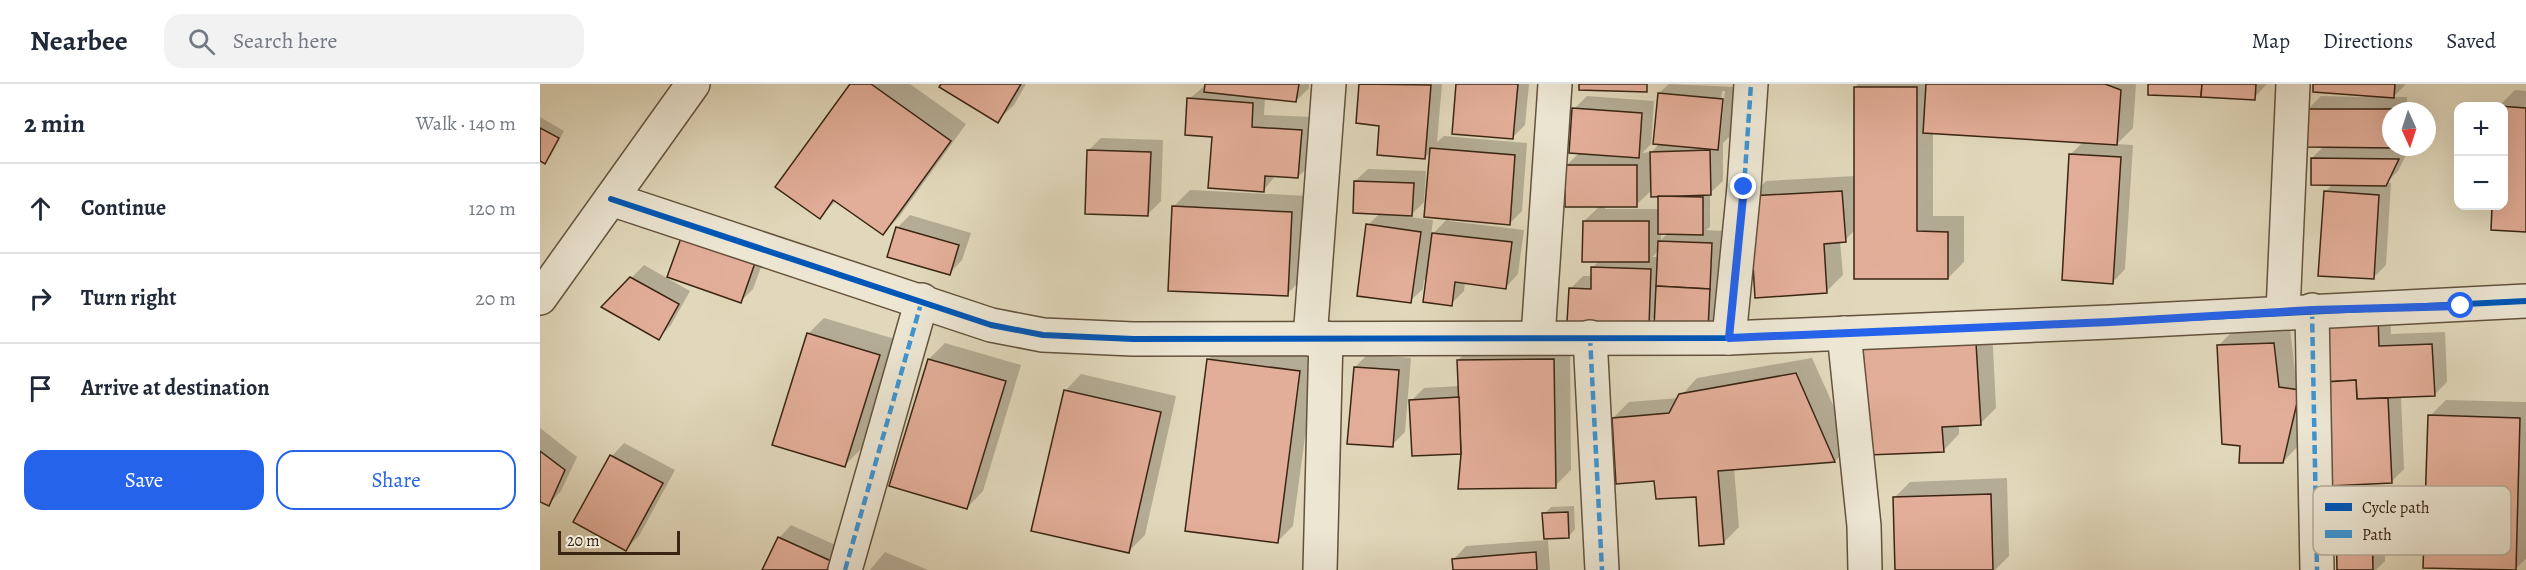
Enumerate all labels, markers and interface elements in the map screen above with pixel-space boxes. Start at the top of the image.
search box [164,14,584,68]
text: Nearbee [30,22,128,60]
icon: search [185,25,218,58]
text: Search here [233,26,337,56]
text: Map [2252,27,2290,55]
text: Directions [2323,27,2413,55]
text: Saved [2446,27,2496,55]
north arrow [2382,102,2436,156]
map controls [2454,102,2508,210]
button: + [2454,102,2508,156]
text: 2 min [24,106,85,141]
text: Walk · 140 m [416,110,516,137]
button: − [2454,156,2508,210]
route end [1730,173,1756,199]
icon: ahead [24,192,57,225]
text: Continue [81,193,166,223]
text: 120 m [468,195,516,222]
icon: right [24,282,57,315]
text: Turn right [81,283,177,313]
text: 20 m [475,285,516,312]
route start [2447,292,2473,318]
icon: arrive [24,372,57,405]
text: Arrive at destination [81,373,270,403]
button: Save [24,450,264,510]
button: Share [276,450,516,510]
legend [2313,486,2511,555]
text: Cycle path [2362,497,2430,519]
text: Path [2362,524,2392,546]
scale bar [558,528,680,556]
text: 20 m [567,530,600,552]

